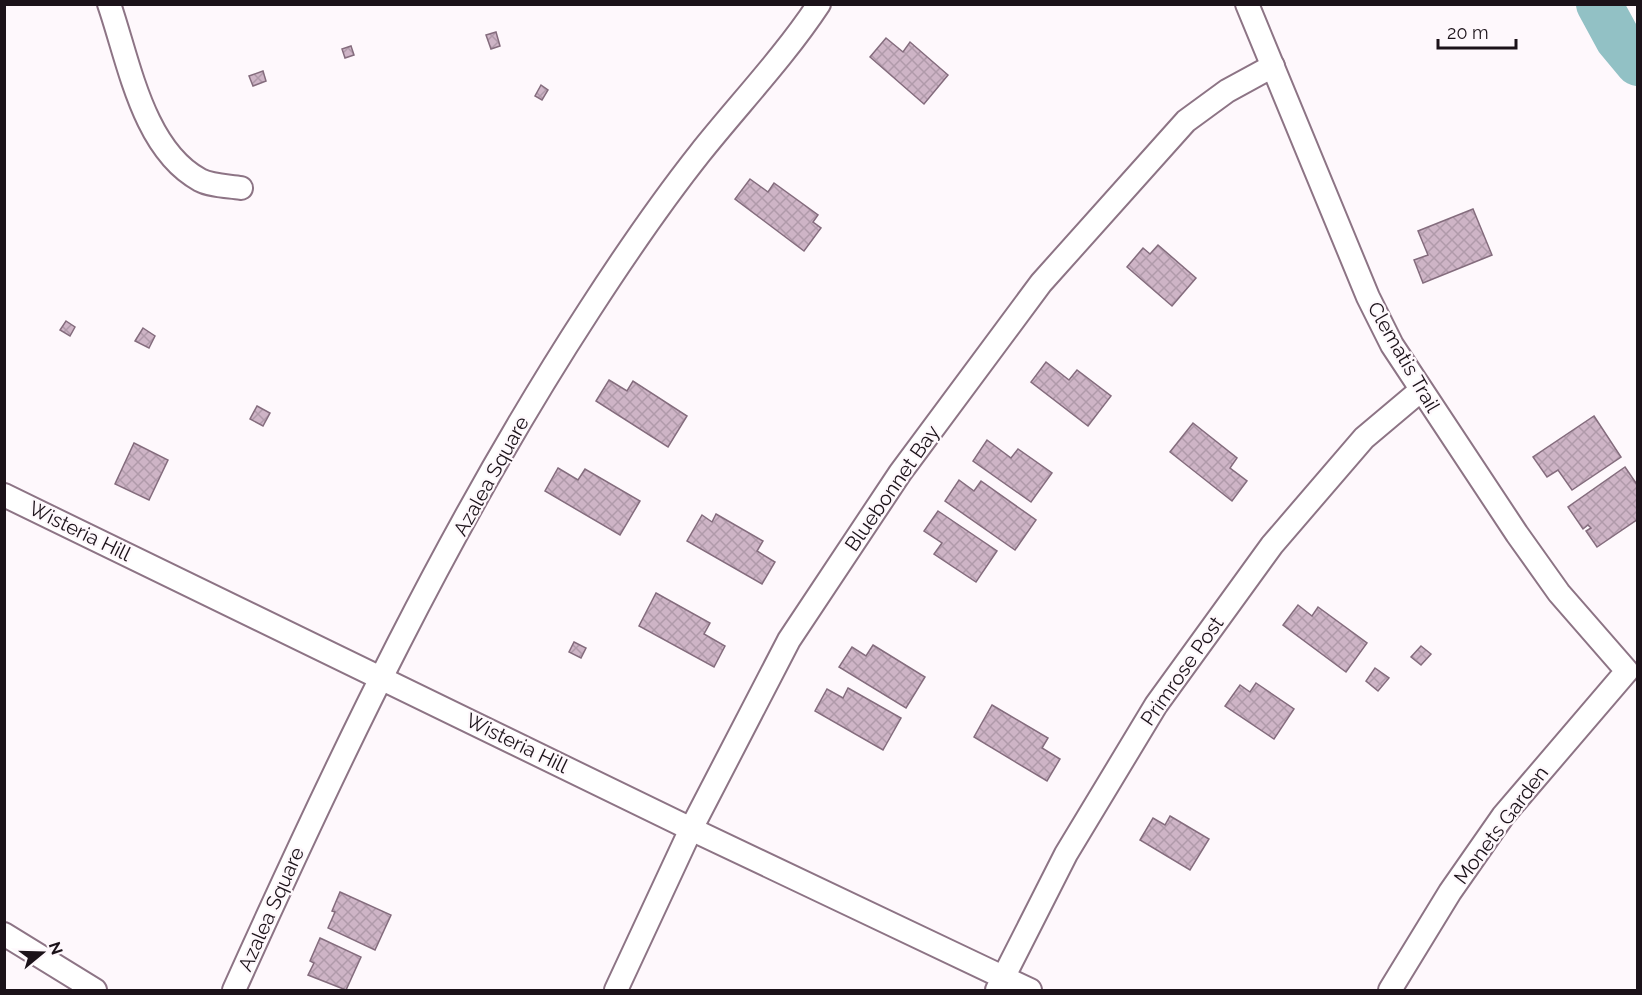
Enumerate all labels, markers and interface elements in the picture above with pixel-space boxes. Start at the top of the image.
scale bar [1438,12,1516,50]
text: 20 m [1447,22,1489,43]
street label: Clematis Trail [1363,298,1446,417]
street label: Azalea Square [448,412,534,540]
street label: Bluebonnet Bay [840,420,944,556]
street label: Wisteria Hill [25,496,135,566]
street label: Primrose Post [1136,612,1229,730]
street label: Wisteria Hill [462,708,572,778]
street label: Monets Garden [1449,761,1553,889]
street label: Azalea Square [233,843,309,975]
north arrow [12,923,72,983]
text: N [45,939,67,957]

